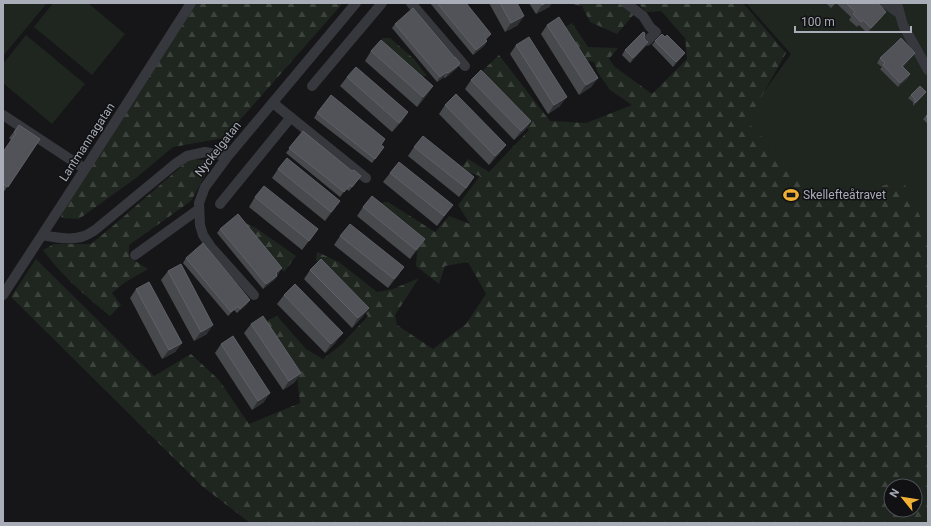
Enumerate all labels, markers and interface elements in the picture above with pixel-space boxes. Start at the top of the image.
scale bar [795,8,911,34]
text: 100 m [801,15,835,29]
street label: Lantmannagatan [56,100,118,184]
street label: Nyckelgatan [192,119,244,179]
sports icon: Skellefteåtravet [782,186,800,204]
place label: Skellefteåtravet [803,188,886,202]
north arrow [883,478,923,518]
text: N [887,486,902,500]

